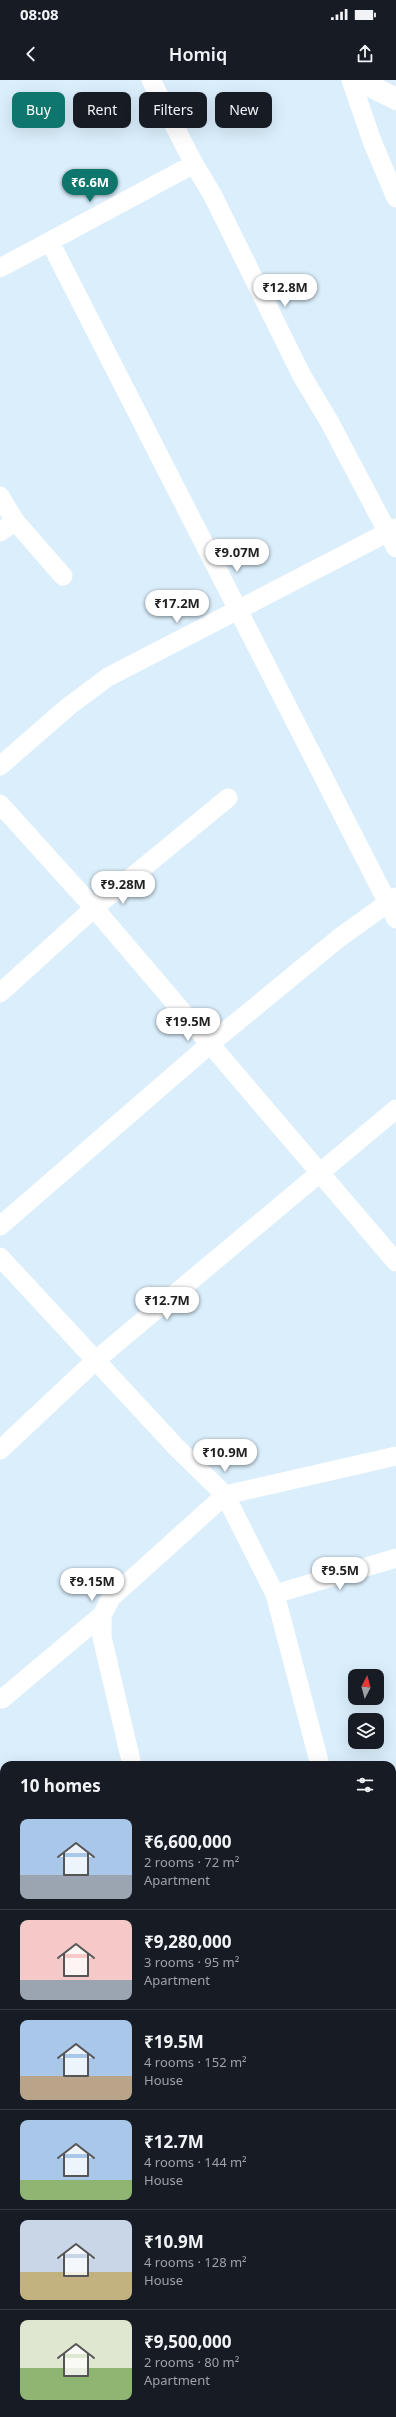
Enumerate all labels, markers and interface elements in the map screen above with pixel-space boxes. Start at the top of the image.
text: 08:08 [20,4,59,24]
text: Homiq [169,42,227,66]
icon: back [20,43,42,65]
icon: share [354,43,376,65]
chip: Buy [12,92,65,128]
chip: Rent [73,92,131,128]
chip: Filters [139,92,207,128]
chip: New [215,92,272,128]
pin: ₹6.6M [62,169,118,203]
text: ₹6.6M [71,173,109,191]
pin: ₹12.8M [252,274,318,308]
text: ₹12.8M [262,278,308,296]
pin: ₹9.07M [204,539,270,573]
text: ₹9.07M [214,543,260,561]
pin: ₹17.2M [144,590,210,624]
text: ₹17.2M [154,594,200,612]
pin: ₹9.28M [90,871,156,905]
text: ₹9.28M [100,875,146,893]
pin: ₹19.5M [155,1008,221,1042]
text: ₹19.5M [165,1012,211,1030]
pin: ₹12.7M [134,1287,200,1321]
text: ₹12.7M [144,1291,190,1309]
pin: ₹10.9M [192,1439,258,1473]
text: ₹10.9M [202,1443,248,1461]
pin: ₹9.5M [312,1557,368,1591]
text: ₹9.5M [321,1561,359,1579]
pin: ₹9.15M [59,1568,125,1602]
text: ₹9.15M [69,1572,115,1590]
north arrow [348,1669,384,1705]
map controls [348,1669,384,1749]
button: layers [348,1713,384,1749]
text: 10 homes [20,1774,101,1797]
icon: filters [354,1774,376,1796]
text: ₹6,600,000 [144,1830,231,1853]
icon: home [52,1835,100,1883]
text: 2 rooms · 72 m² [144,1853,239,1871]
text: Apartment [144,1871,210,1889]
text: ₹9,280,000 [144,1930,231,1953]
icon: home [52,1936,100,1984]
text: 3 rooms · 95 m² [144,1953,239,1971]
text: Apartment [144,1971,210,1989]
text: ₹19.5M [144,2030,204,2053]
icon: home [52,2036,100,2084]
text: 4 rooms · 152 m² [144,2053,247,2071]
text: House [144,2071,183,2089]
text: ₹12.7M [144,2130,204,2153]
icon: home [52,2136,100,2184]
text: 4 rooms · 144 m² [144,2153,247,2171]
text: House [144,2171,183,2189]
text: ₹10.9M [144,2230,204,2253]
icon: home [52,2236,100,2284]
text: 4 rooms · 128 m² [144,2253,247,2271]
text: House [144,2271,183,2289]
text: ₹9,500,000 [144,2330,231,2353]
icon: home [52,2336,100,2384]
text: 2 rooms · 80 m² [144,2353,239,2371]
text: Apartment [144,2371,210,2389]

